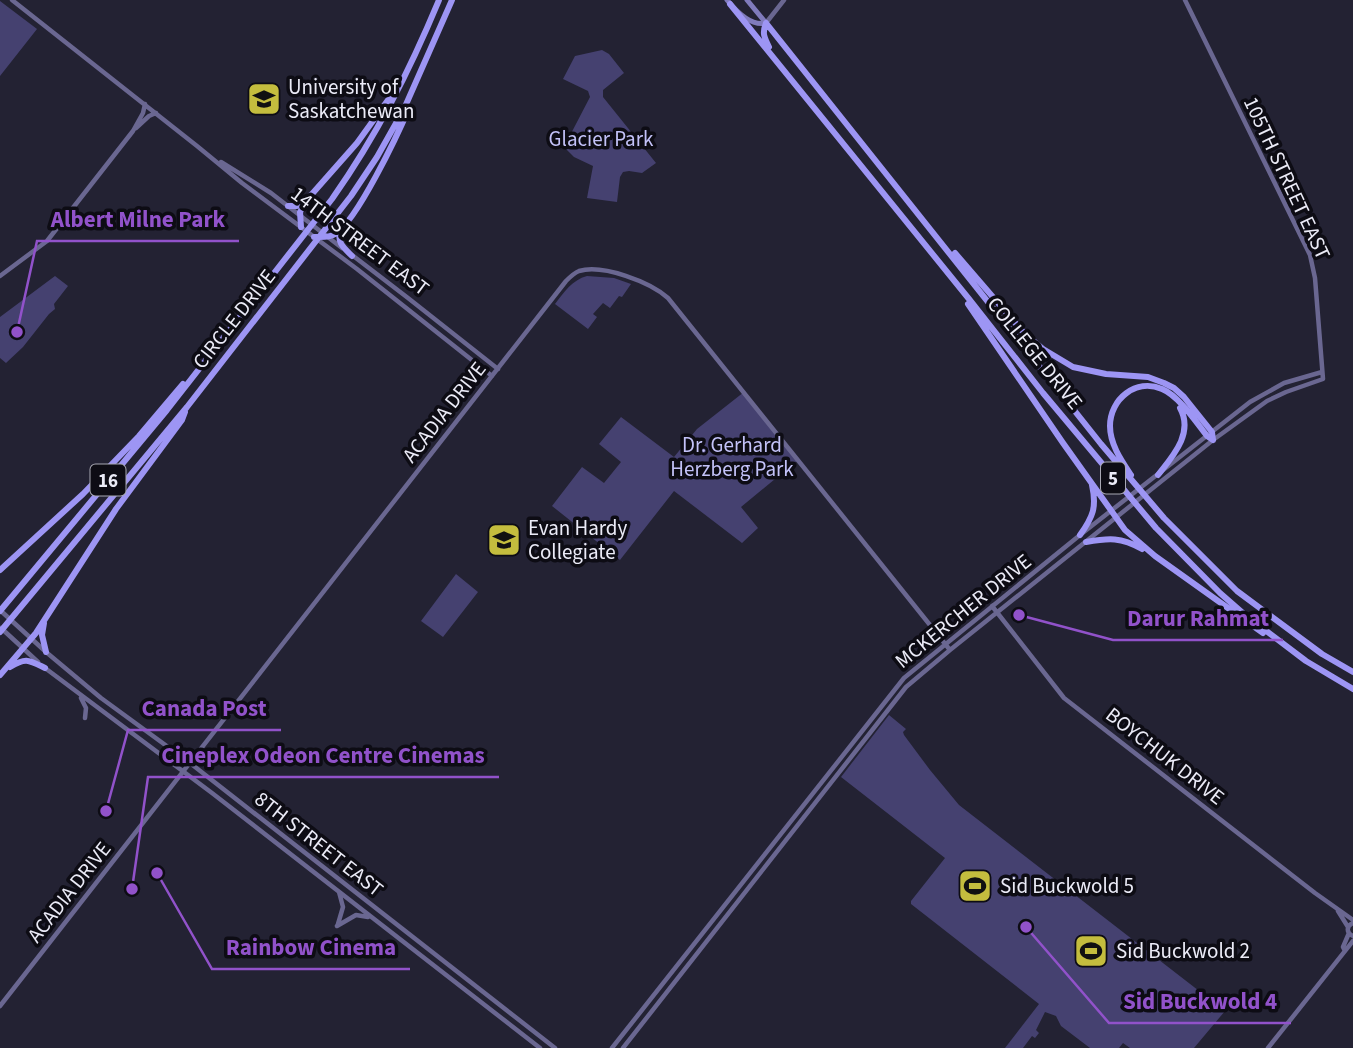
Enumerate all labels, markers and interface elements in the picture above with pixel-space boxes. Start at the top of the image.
place label: University of Saskatchewan [288,72,414,126]
school or university icon: University of Saskatchewan [245,80,283,118]
street label: 105TH STREET EAST [1236,92,1338,264]
park label: Glacier Park [549,124,654,154]
street label: 14TH STREET EAST [285,179,435,303]
callout: Albert Milne Park [37,197,239,241]
text: Albert Milne Park [50,203,226,236]
street label: CIRCLE DRIVE [185,263,283,375]
street label: COLLEGE DRIVE [980,290,1090,416]
street label: ACADIA DRIVE [395,355,493,469]
park label: Dr. Gerhard Herzberg Park [670,430,794,484]
road number: 5 [1101,463,1125,494]
road number: 16 [90,464,126,495]
place label: Evan Hardy Collegiate [528,513,628,567]
school or university icon: Evan Hardy Collegiate [485,521,523,559]
street label: MCKERCHER DRIVE [888,547,1038,675]
callout: Darur Rahmat [1113,596,1283,640]
text: Darur Rahmat [1127,602,1269,635]
callout: Canada Post [128,686,281,730]
text: Canada Post [141,692,267,725]
street label: BOYCHUK DRIVE [1099,700,1231,812]
callout: Cineplex Odeon Centre Cinemas [148,733,499,777]
text: Cineplex Odeon Centre Cinemas [161,739,485,772]
street label: 8TH STREET EAST [248,784,390,904]
street label: ACADIA DRIVE [20,835,118,949]
sports icon: Sid Buckwold 5 [956,867,994,905]
place label: Sid Buckwold 5 [1000,871,1134,901]
callout: Rainbow Cinema [212,925,410,969]
text: Rainbow Cinema [226,931,396,964]
sports icon: Sid Buckwold 2 [1072,932,1110,970]
place label: Sid Buckwold 2 [1116,936,1250,966]
callout: Sid Buckwold 4 [1109,979,1291,1023]
text: Sid Buckwold 4 [1123,985,1277,1018]

